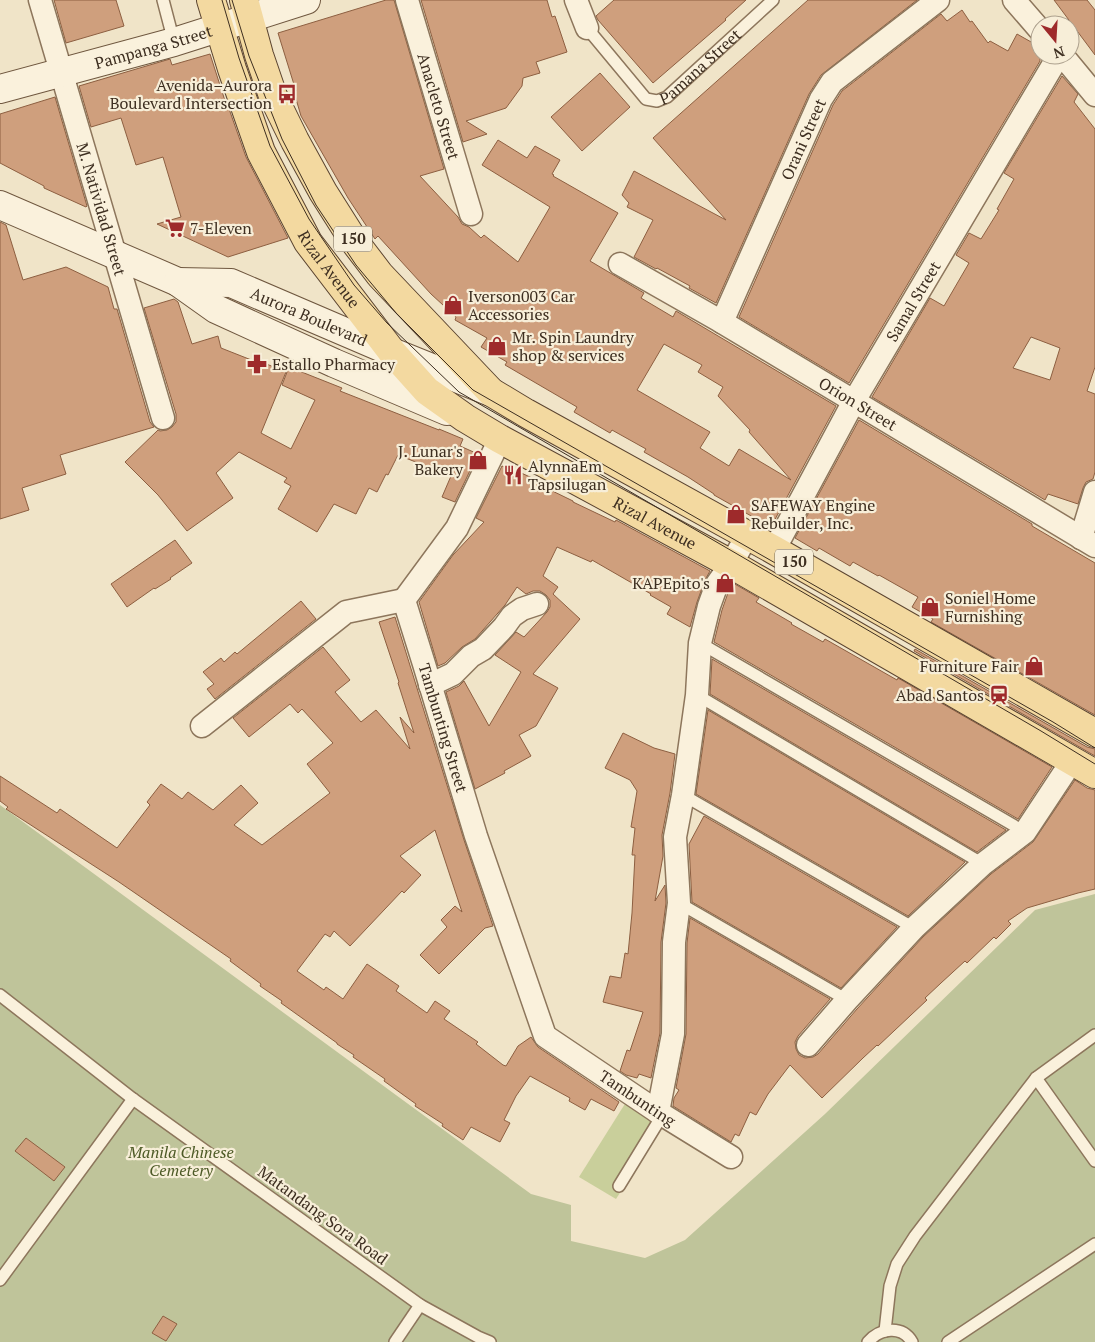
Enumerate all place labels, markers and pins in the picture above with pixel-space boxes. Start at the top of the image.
place label: Avenida–Aurora Boulevard Intersection [110,74,272,114]
bus stop icon: Avenida–Aurora Boulevard Intersection [276,83,298,105]
supermarket icon: 7-Eleven [164,217,186,239]
place label: 7-Eleven [190,217,252,239]
place label: Iverson003 Car Accessories [468,285,576,325]
shop icon: Iverson003 Car Accessories [442,294,464,316]
place label: Mr. Spin Laundry shop & services [512,326,635,366]
shop icon: Mr. Spin Laundry shop & services [486,335,508,357]
pharmacy icon: Estallo Pharmacy [246,353,268,375]
place label: Estallo Pharmacy [272,353,396,375]
place label: J. Lunar's Bakery [398,440,464,480]
shop icon: J. Lunar's Bakery [467,449,489,471]
place label: AlynnaEm Tapsilugan [528,455,607,495]
restaurant icon: AlynnaEm Tapsilugan [502,464,524,486]
place label: SAFEWAY Engine Rebuilder, Inc. [751,494,875,534]
shop icon: SAFEWAY Engine Rebuilder, Inc. [725,503,747,525]
place label: KAPEpito's [632,572,710,594]
shop icon: KAPEpito's [714,572,736,594]
place label: Soniel Home Furnishing [945,587,1036,627]
shop icon: Soniel Home Furnishing [919,596,941,618]
place label: Furniture Fair [920,655,1020,677]
shop icon: Furniture Fair [1023,655,1045,677]
place label: Abad Santos [896,684,984,706]
station icon: Abad Santos [988,684,1010,706]

